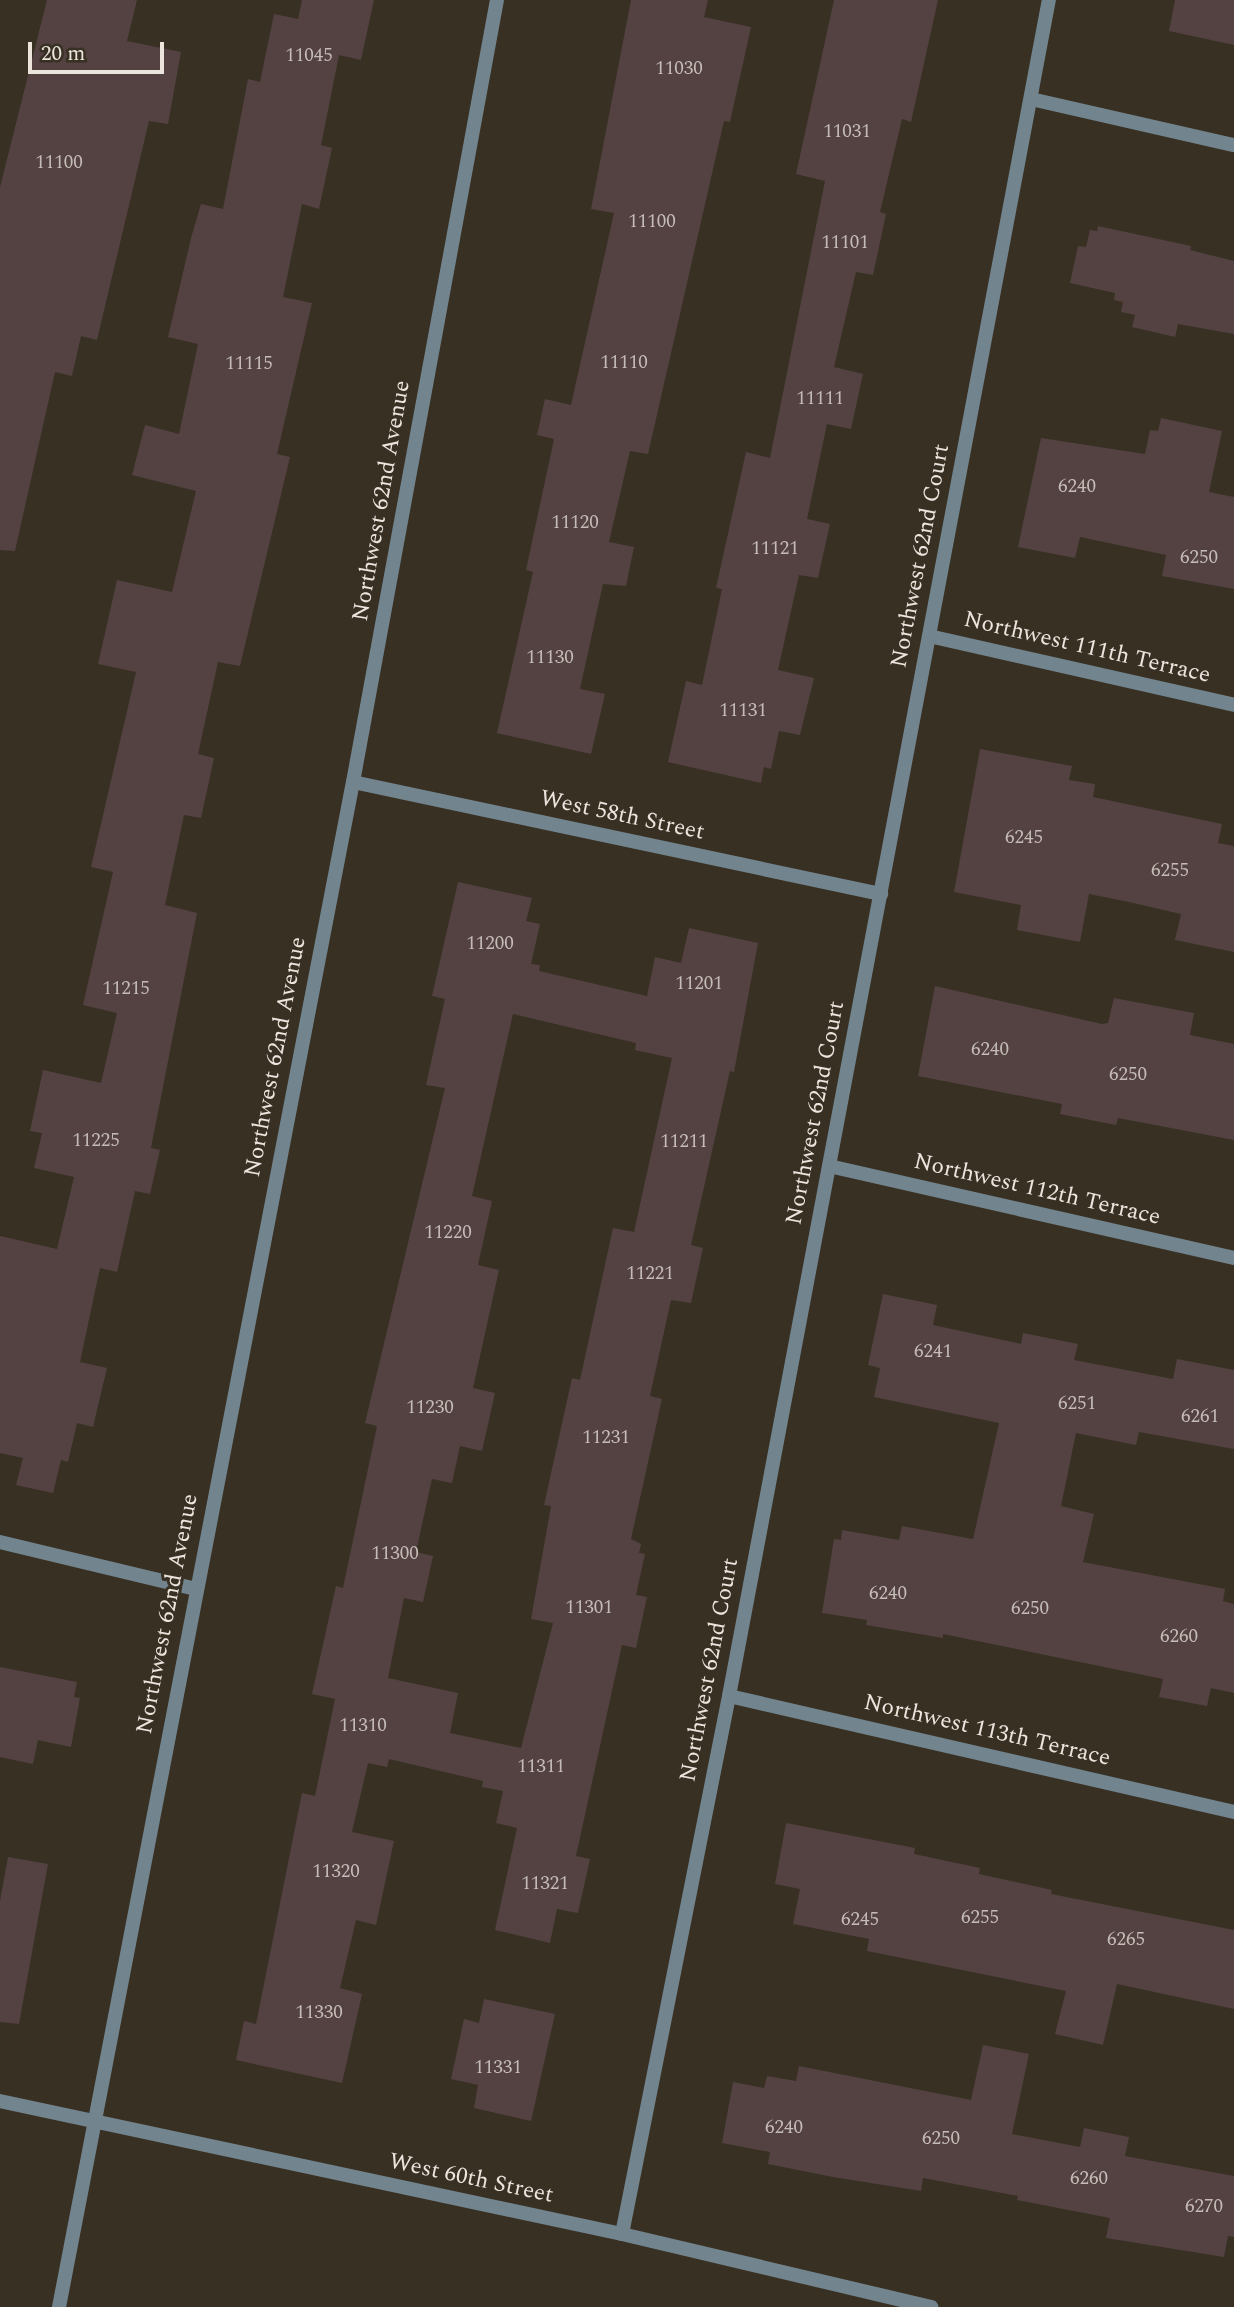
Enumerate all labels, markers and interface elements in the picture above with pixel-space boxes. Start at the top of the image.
scale bar [32,28,168,72]
text: 20 m [41,38,85,70]
house number: 11045 [285,45,333,67]
house number: 11030 [655,58,703,80]
house number: 11031 [823,121,871,143]
house number: 11100 [35,152,83,174]
house number: 11100 [628,211,676,233]
house number: 11101 [821,232,869,254]
house number: 11110 [600,352,648,374]
house number: 11115 [225,353,273,375]
street label: Northwest 62nd Avenue [347,378,417,624]
house number: 11111 [796,388,844,410]
street label: Northwest 62nd Court [886,442,956,670]
house number: 6240 [1058,476,1096,498]
house number: 11120 [551,512,599,534]
house number: 11121 [751,538,799,560]
house number: 6250 [1180,547,1218,569]
street label: Northwest 111th Terrace [961,606,1213,690]
house number: 11130 [526,647,574,669]
house number: 11131 [719,700,767,722]
street label: West 58th Street [537,785,707,847]
house number: 6245 [1005,827,1043,849]
house number: 6255 [1151,860,1189,882]
house number: 11200 [466,933,514,955]
street label: Northwest 62nd Avenue [239,935,313,1179]
house number: 11201 [675,973,723,995]
house number: 11215 [102,978,150,1000]
street label: Northwest 62nd Court [781,999,851,1227]
house number: 6240 [971,1039,1009,1061]
house number: 6250 [1109,1064,1147,1086]
house number: 11225 [72,1130,120,1152]
house number: 11211 [660,1131,708,1153]
street label: Northwest 112th Terrace [911,1148,1163,1232]
house number: 11220 [424,1222,472,1244]
house number: 11221 [626,1263,674,1285]
house number: 6241 [914,1341,952,1363]
house number: 6251 [1058,1393,1096,1415]
house number: 11230 [406,1397,454,1419]
house number: 6261 [1181,1406,1219,1428]
house number: 11231 [582,1427,630,1449]
street label: Northwest 62nd Avenue [131,1492,205,1736]
house number: 11300 [371,1543,419,1565]
street label: Northwest 62nd Court [675,1556,745,1784]
house number: 6240 [869,1583,907,1605]
house number: 11301 [565,1597,613,1619]
house number: 6250 [1011,1598,1049,1620]
house number: 6260 [1160,1626,1198,1648]
street label: Northwest 113th Terrace [861,1689,1113,1773]
house number: 11310 [339,1715,387,1737]
house number: 11311 [517,1756,565,1778]
house number: 11320 [312,1861,360,1883]
house number: 11321 [521,1873,569,1895]
house number: 6255 [961,1907,999,1929]
house number: 6245 [841,1909,879,1931]
house number: 6265 [1107,1929,1145,1951]
house number: 11330 [295,2002,343,2024]
house number: 11331 [474,2057,522,2079]
house number: 6240 [765,2117,803,2139]
house number: 6250 [922,2128,960,2150]
street label: West 60th Street [386,2148,556,2210]
house number: 6260 [1070,2168,1108,2190]
house number: 6270 [1185,2196,1223,2218]

